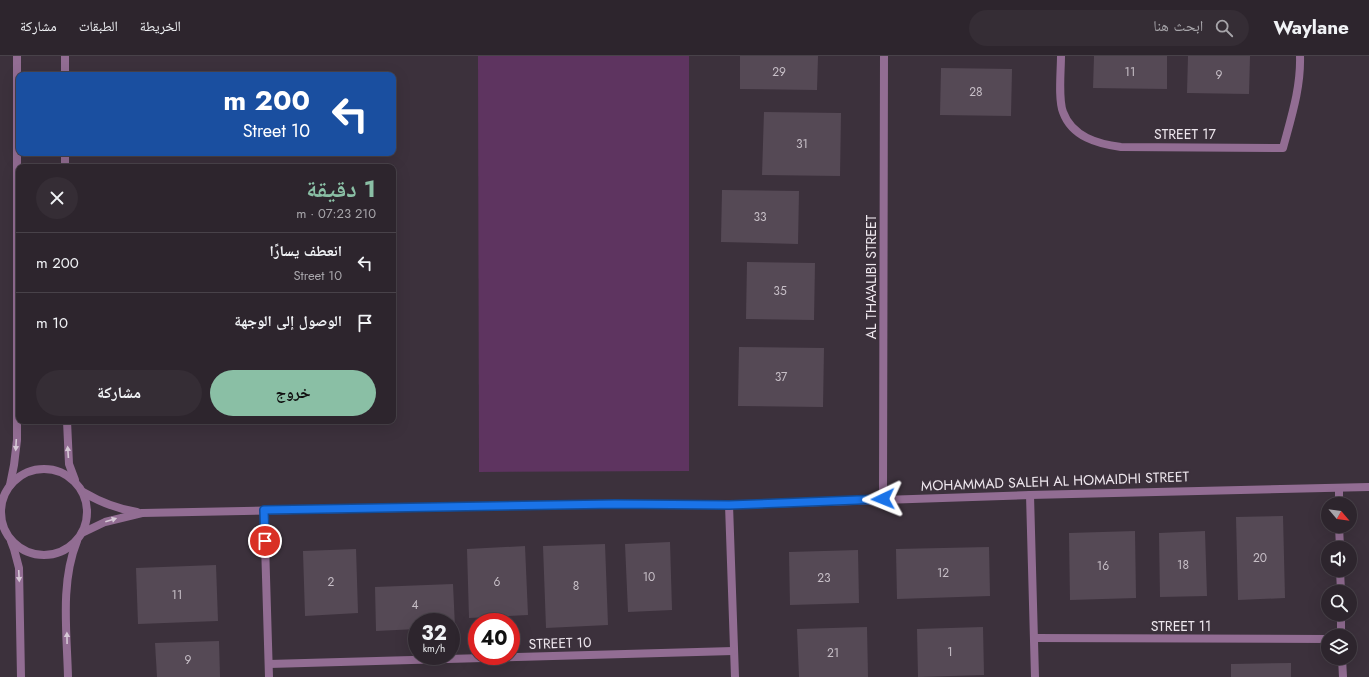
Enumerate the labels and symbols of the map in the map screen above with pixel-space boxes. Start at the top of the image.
house number: 29 [772,63,786,81]
house number: 11 [1125,63,1135,81]
house number: 9 [1216,66,1223,84]
house number: 28 [969,83,983,101]
street label: STREET 17 [1154,124,1217,144]
house number: 31 [796,135,808,153]
house number: 33 [753,208,767,226]
street label: AL THA'ALIBI STREET [861,214,881,339]
house number: 35 [773,282,787,300]
house number: 37 [775,368,788,386]
one-way arrow [13,439,20,451]
one-way arrow [65,445,72,458]
street label: MOHAMMAD SALEH AL HOMAIDHI STREET [921,466,1190,496]
position arrow [862,478,904,520]
north arrow [1321,497,1357,533]
one-way arrow [105,517,117,523]
pin [248,524,282,558]
house number: 20 [1253,549,1267,567]
house number: 18 [1177,556,1189,574]
house number: 16 [1097,557,1109,575]
house number: 12 [937,564,949,582]
house number: 10 [643,568,655,586]
house number: 23 [817,569,831,587]
one-way arrow [16,570,23,582]
house number: 2 [328,573,335,591]
house number: 6 [494,573,501,591]
house number: 8 [573,577,579,595]
house number: 11 [172,586,182,604]
house number: 4 [412,596,419,614]
speed limit sign: 40 [468,613,520,665]
street label: STREET 11 [1151,616,1211,636]
one-way arrow [64,631,70,644]
street label: STREET 10 [528,632,592,654]
house number: 1 [947,643,953,661]
house number: 21 [827,644,839,662]
house number: 9 [185,651,192,669]

